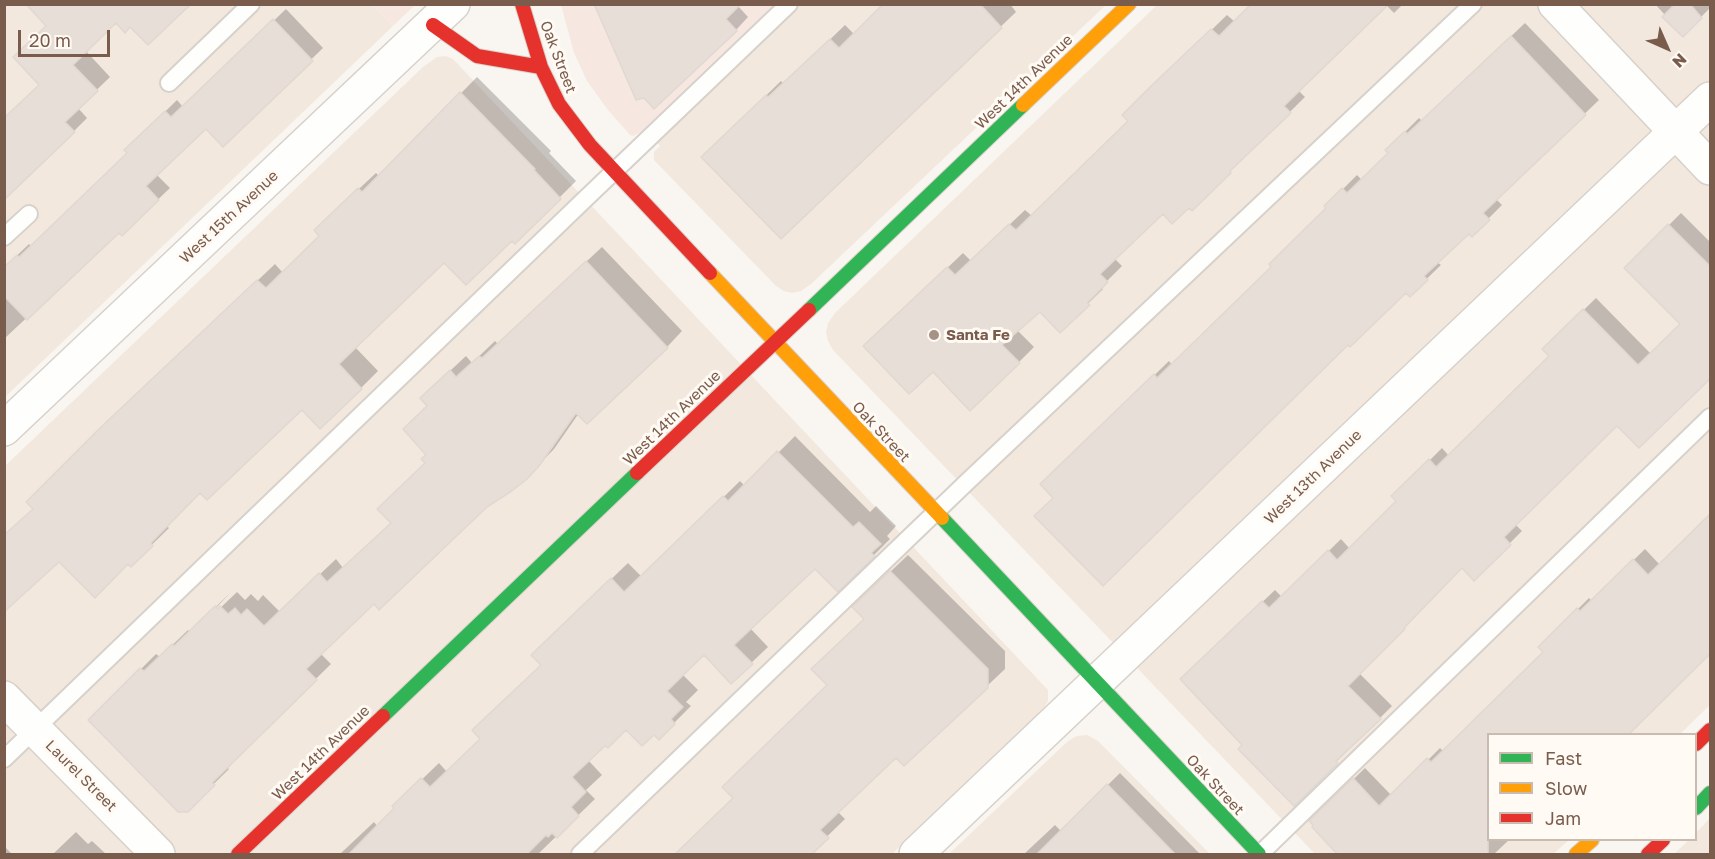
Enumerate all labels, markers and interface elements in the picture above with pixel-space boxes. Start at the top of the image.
scale bar [21,18,112,56]
street label: Oak Street [536,18,580,96]
north arrow [1637,18,1697,78]
text: 20 m [29,29,71,51]
street label: West 14th Avenue [972,31,1076,133]
text: N [1668,49,1691,72]
street label: West 15th Avenue [176,167,282,267]
place label: Santa Fe [946,326,1010,344]
marker: Santa Fe [927,328,941,342]
street label: West 14th Avenue [620,367,724,469]
street label: Oak Street [848,398,914,466]
street label: West 13th Avenue [1261,426,1365,528]
street label: West 14th Avenue [269,702,373,804]
legend [1487,733,1697,841]
street label: Laurel Street [42,737,120,815]
text: Fast [1545,747,1582,769]
street label: Oak Street [1182,751,1248,819]
text: Slow [1545,777,1587,799]
text: Jam [1545,807,1581,829]

